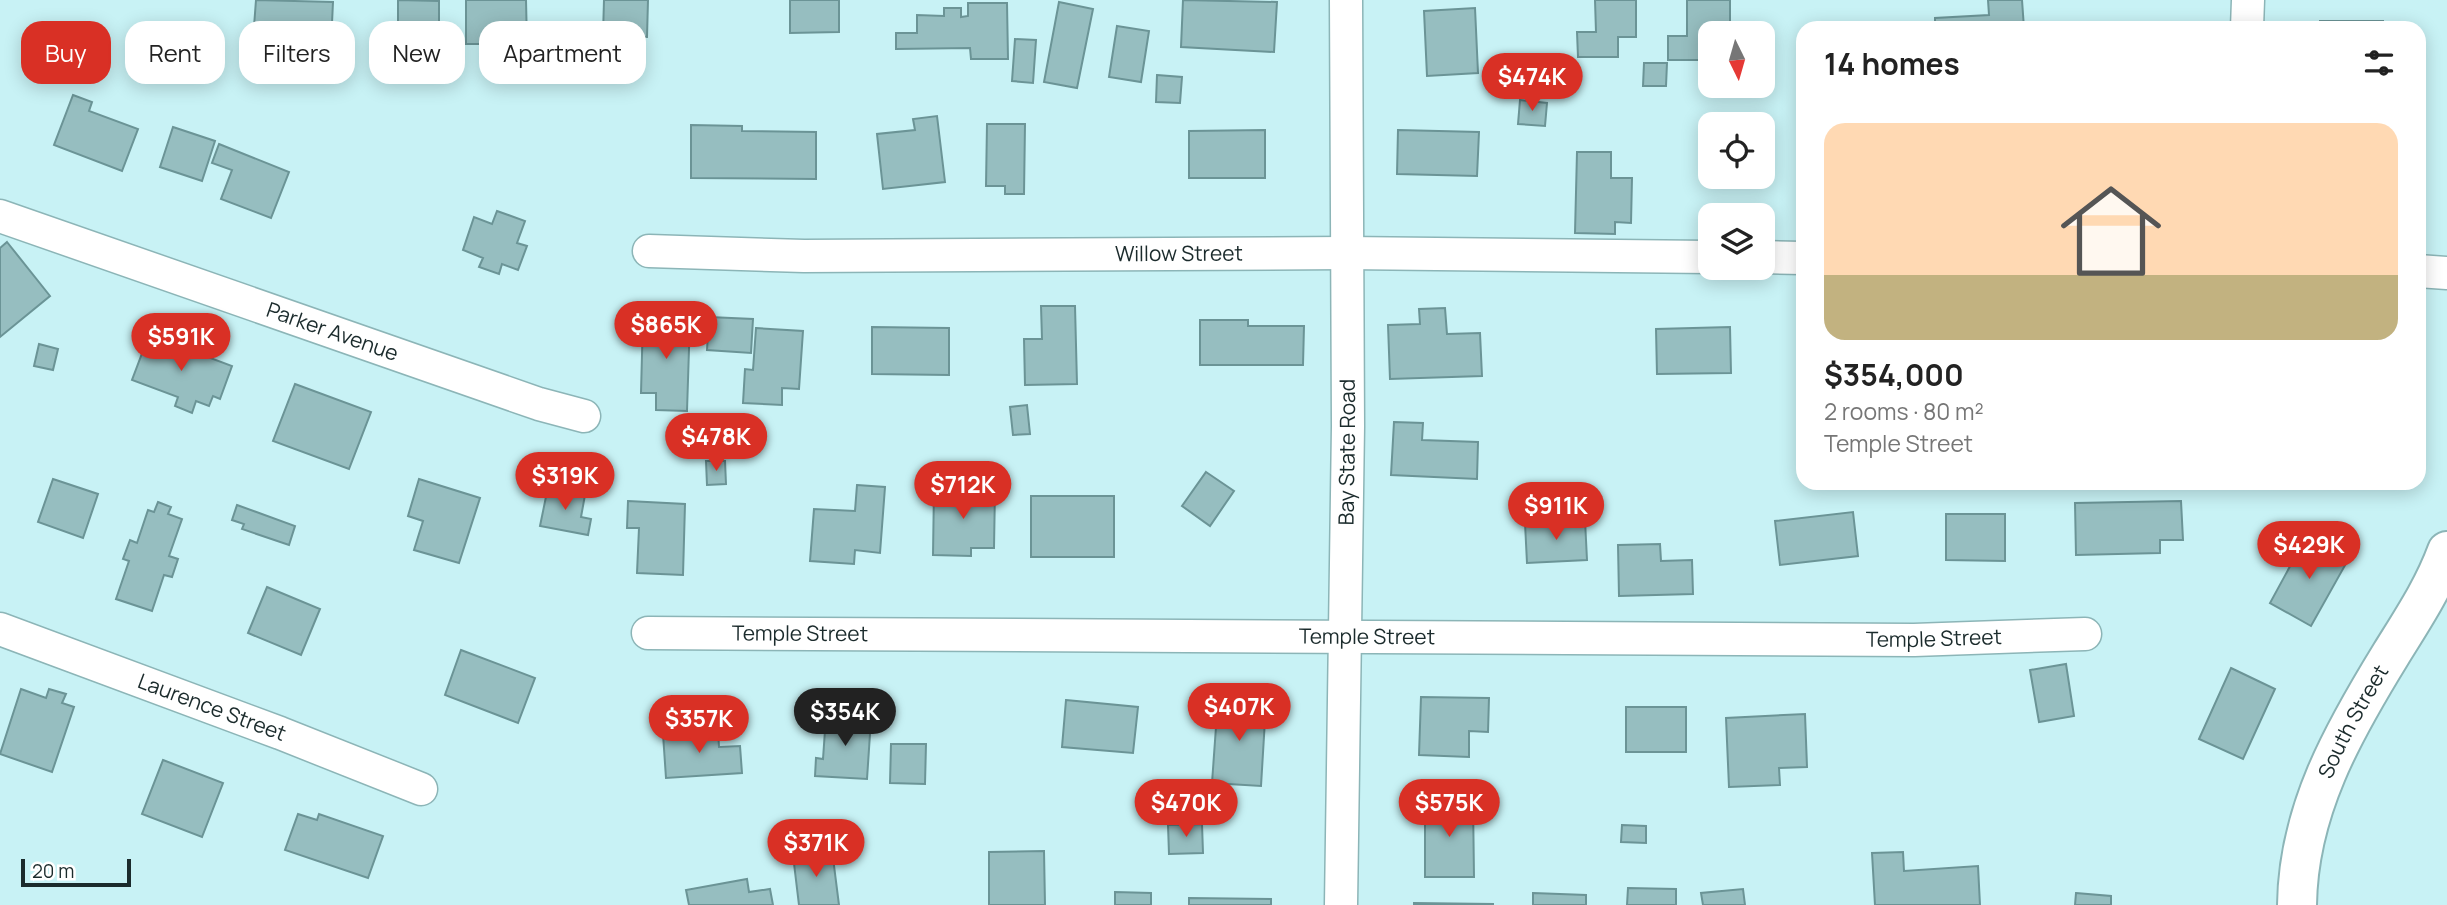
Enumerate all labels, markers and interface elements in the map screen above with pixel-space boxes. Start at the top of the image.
chip: Buy [21,21,111,84]
chip: Rent [125,21,225,84]
chip: Filters [239,21,355,84]
chip: New [369,21,465,84]
chip: Apartment [479,21,646,84]
north arrow [1698,21,1774,98]
map controls [1698,21,1775,280]
text: 14 homes [1824,43,1960,84]
icon: filters [2360,44,2398,82]
pin: $474K [1483,54,1581,113]
text: $474K [1498,60,1566,92]
button: locate [1698,112,1775,189]
icon: home [2048,168,2174,294]
button: layers [1698,203,1775,280]
street label: Willow Street [1115,239,1243,267]
street label: Parker Avenue [263,295,402,367]
pin: $865K [617,302,715,361]
text: $865K [630,308,702,340]
pin: $591K [132,314,230,373]
text: $591K [147,320,215,352]
text: $354,000 [1824,354,1964,395]
street label: Bay State Road [1332,379,1361,525]
text: 2 rooms · 80 m² [1824,395,1984,427]
pin: $478K [667,414,765,473]
text: $478K [681,420,751,452]
text: Temple Street [1824,427,1973,459]
pin: $319K [516,452,614,512]
text: $319K [531,459,599,491]
pin: $712K [914,462,1012,521]
text: $712K [930,468,996,500]
pin: $911K [1507,482,1605,542]
text: $911K [1524,489,1588,521]
pin: $429K [2260,522,2358,581]
text: $429K [2273,528,2345,560]
street label: Temple Street [732,618,868,647]
street label: Temple Street [1299,622,1435,650]
street label: Temple Street [1866,622,2002,653]
street label: South Street [2311,659,2394,782]
street label: Laurence Street [134,666,291,747]
pin: $407K [1190,684,1288,743]
pin: $354K [796,688,894,748]
text: $407K [1204,690,1274,722]
text: $354K [810,695,880,727]
pin: $357K [650,696,748,755]
text: $357K [665,702,733,734]
pin: $470K [1137,780,1235,839]
pin: $575K [1400,780,1498,839]
text: $470K [1151,786,1221,818]
text: $575K [1415,786,1483,818]
pin: $371K [767,820,865,879]
text: $371K [783,826,849,858]
scale bar [21,856,131,888]
text: 20 m [32,858,74,884]

